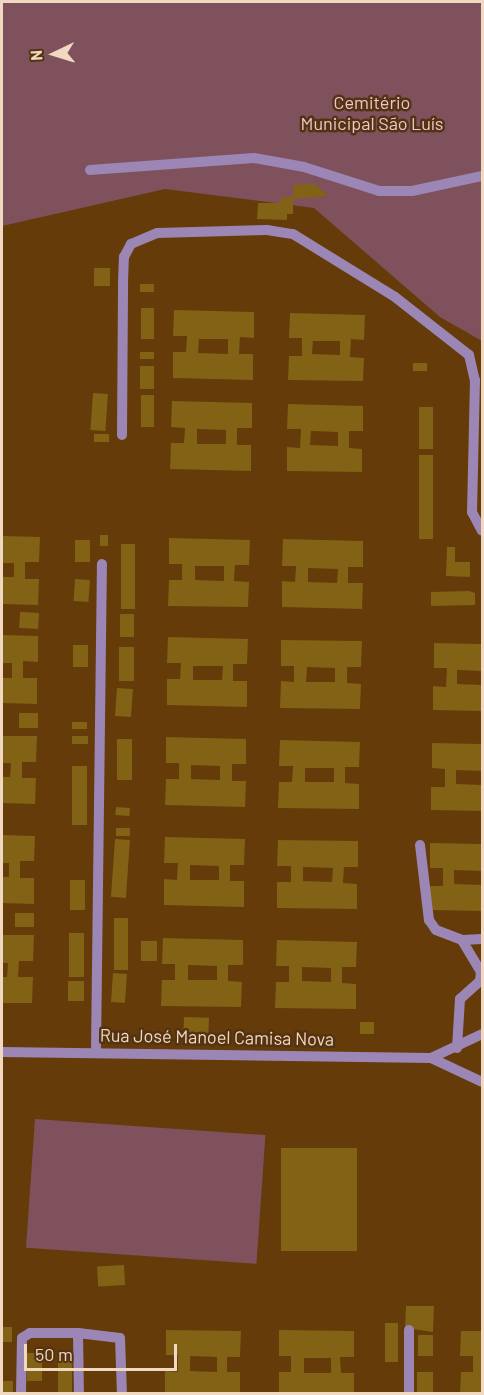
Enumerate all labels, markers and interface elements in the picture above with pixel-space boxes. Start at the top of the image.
north arrow [24,24,84,84]
text: N [26,49,45,61]
park label: Cemitério Municipal São Luís [301,92,443,134]
street label: Rua José Manoel Camisa Nova [100,1024,334,1050]
scale bar [27,1332,180,1370]
text: 50 m [35,1343,73,1365]

